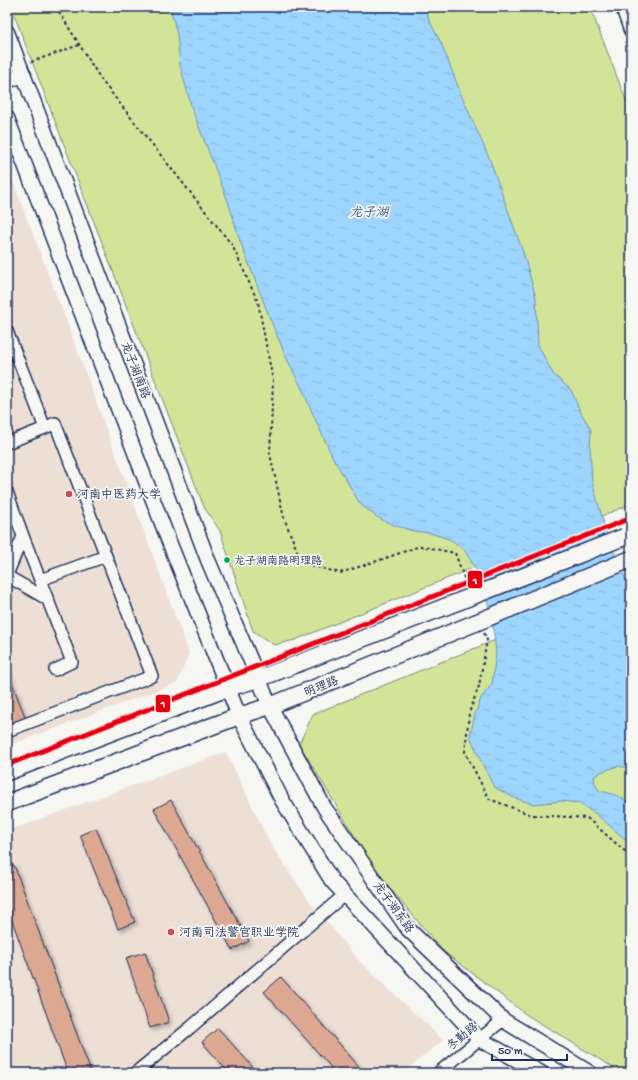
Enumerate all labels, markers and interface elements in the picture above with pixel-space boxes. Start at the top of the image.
water label: 龙子湖 [349,205,390,221]
street label: 龙子湖南路 [117,340,152,401]
place label: 河南中医药大学 [77,487,161,503]
marker: 河南中医药大学 [64,489,74,499]
place label: 龙子湖南路明理路 [234,554,322,568]
marker: 龙子湖南路明理路 [222,555,232,565]
line badge: 1 [467,570,483,589]
text: 1 [472,576,477,588]
street label: 明理路 [302,674,341,701]
line badge: 1 [155,694,171,713]
text: 1 [160,699,165,711]
street label: 龙子湖东路 [369,879,416,937]
place label: 河南司法警官职业学院 [179,925,299,941]
marker: 河南司法警官职业学院 [166,927,176,937]
street label: 冬勤路 [444,1020,482,1054]
scale bar [492,1036,567,1062]
text: 50 m [498,1045,523,1059]

